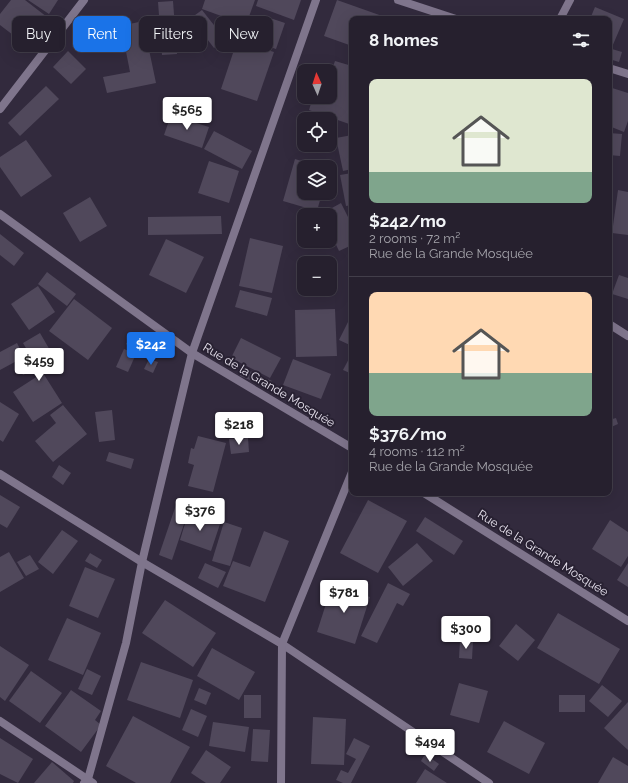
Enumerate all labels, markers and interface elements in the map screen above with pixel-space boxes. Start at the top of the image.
chip: Buy [12,16,65,52]
chip: Rent [73,16,131,52]
chip: Filters [139,16,207,52]
chip: New [215,16,273,52]
icon: filters [570,29,592,51]
text: 8 homes [369,30,438,50]
north arrow [297,64,337,104]
map controls [297,64,337,296]
pin: $565 [163,97,211,131]
text: $565 [172,102,202,117]
icon: home [445,105,517,177]
button: locate [297,112,337,152]
button: layers [297,160,337,200]
button: + [297,208,337,248]
text: $242/mo [369,211,446,231]
text: 2 rooms · 72 m² [369,231,460,246]
text: Rue de la Grande Mosquée [369,246,533,261]
button: − [297,256,337,296]
icon: home [445,318,517,390]
pin: $242 [127,332,175,366]
text: $242 [136,337,166,352]
street label: Rue de la Grande Mosquée [201,340,337,430]
pin: $459 [15,348,63,382]
text: $459 [24,353,54,368]
pin: $218 [215,412,263,446]
text: $218 [224,417,254,432]
text: $376/mo [369,424,446,444]
text: 4 rooms · 112 m² [369,444,465,459]
text: Rue de la Grande Mosquée [369,459,533,474]
pin: $376 [176,498,224,532]
text: $376 [185,503,215,518]
street label: Rue de la Grande Mosquée [475,507,611,599]
pin: $781 [320,580,368,614]
text: $781 [329,585,359,600]
pin: $300 [442,616,490,650]
text: $300 [450,621,482,636]
pin: $494 [406,729,454,763]
text: $494 [415,734,445,749]

